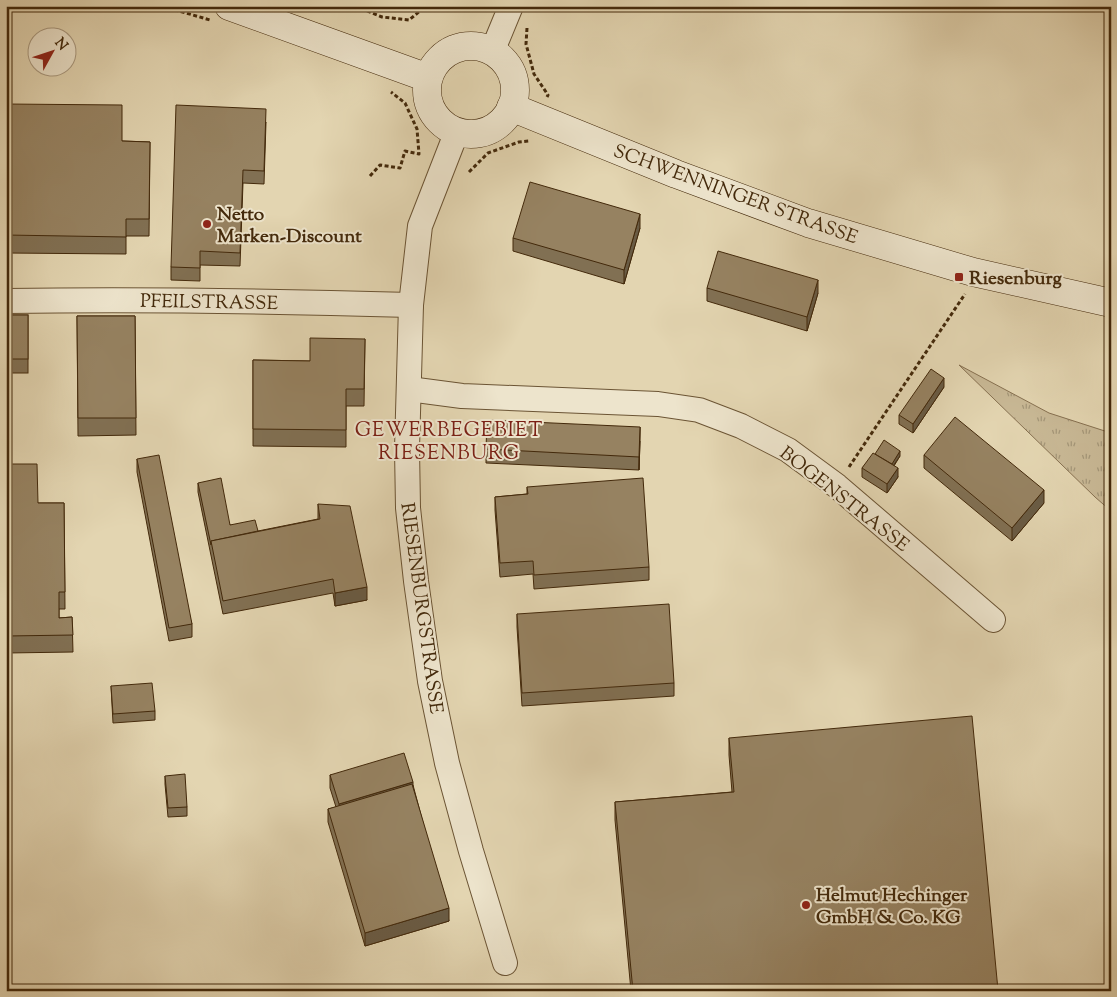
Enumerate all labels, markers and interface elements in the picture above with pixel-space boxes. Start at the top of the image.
north arrow [28,28,78,78]
text: N [49,34,72,56]
street label: SCHWENNINGER STRASSE [609,138,862,252]
place label: Netto Marken-Discount [217,202,362,251]
marker: Netto Marken-Discount [201,218,213,230]
place label: Riesenburg [969,266,1063,293]
marker: Riesenburg [953,271,965,283]
street label: PFEILSTRASSE [140,289,279,318]
district label: GEWERBEGEBIET RIESENBURG [355,417,543,469]
street label: BOGENSTRASSE [773,441,914,560]
street label: RIESENBURGSTRASSE [392,501,449,716]
place label: Helmut Hechinger GmbH & Co. KG [816,883,968,932]
marker: Helmut Hechinger GmbH & Co. KG [800,899,812,911]

